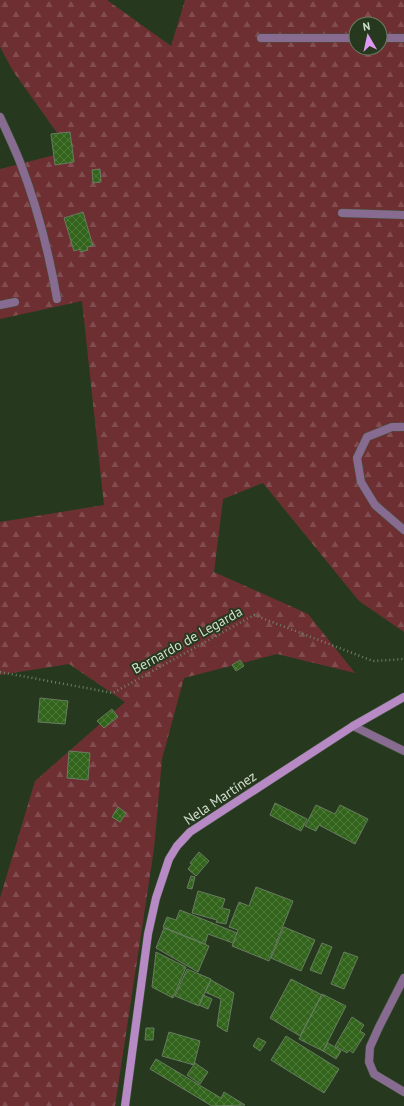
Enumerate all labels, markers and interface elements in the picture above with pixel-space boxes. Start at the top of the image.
north arrow [348,16,388,56]
text: N [362,19,371,34]
street label: Bernardo de Legarda [129,602,245,678]
street label: Nela Martínez [180,767,260,829]

